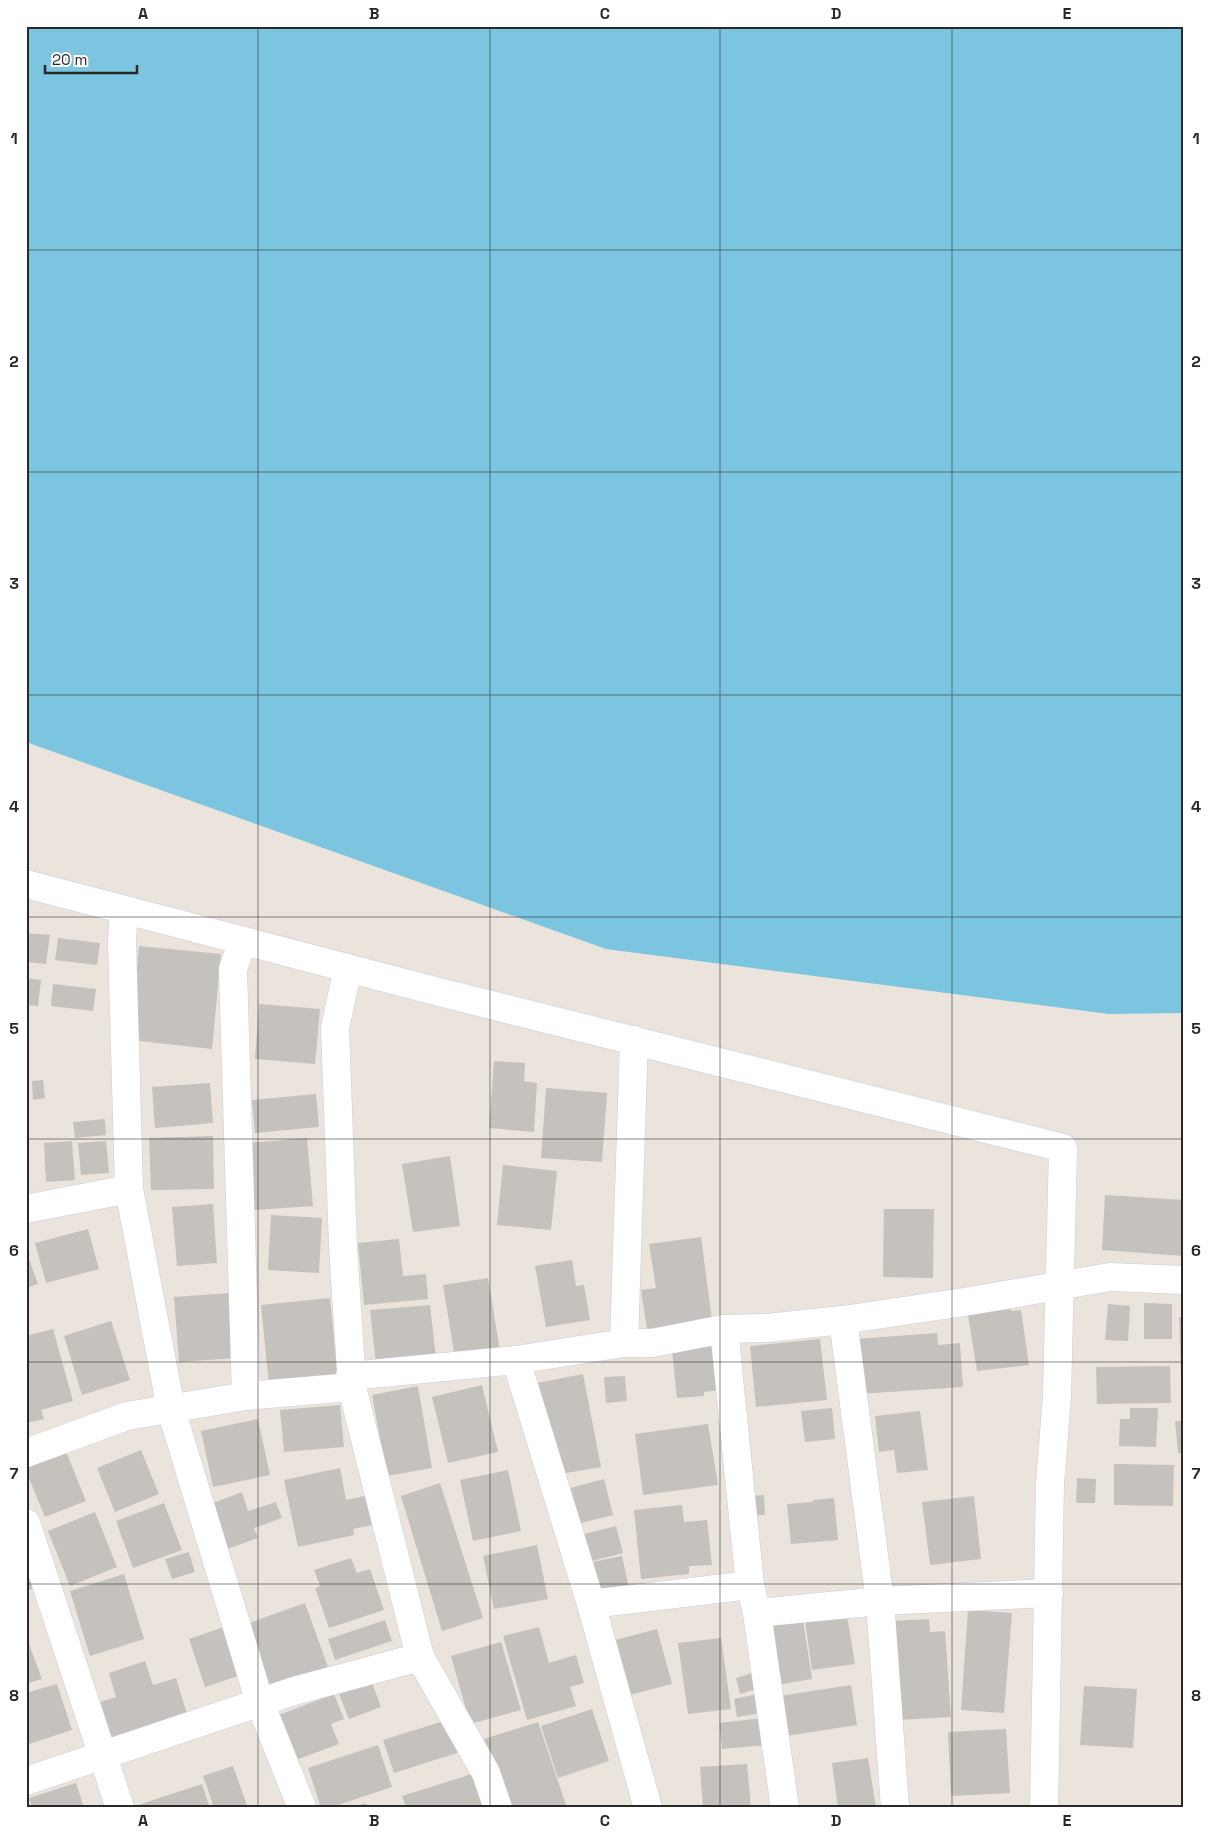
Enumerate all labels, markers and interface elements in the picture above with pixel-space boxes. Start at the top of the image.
text: A [138,3,148,24]
text: B [369,3,379,24]
text: C [600,3,610,24]
text: D [831,3,841,24]
text: E [1063,3,1072,24]
scale bar [45,42,138,74]
text: 20 m [52,50,87,69]
text: 1 [10,128,18,149]
text: 1 [1192,128,1200,149]
text: 2 [9,351,19,372]
text: 2 [1191,351,1201,372]
text: 3 [9,573,19,594]
text: 3 [1191,573,1201,594]
text: 4 [9,796,19,817]
text: 4 [1191,796,1201,817]
text: 5 [9,1018,19,1039]
text: 5 [1191,1018,1201,1039]
text: 6 [9,1240,19,1261]
text: 6 [1191,1240,1201,1261]
text: 7 [10,1463,19,1484]
text: 7 [1192,1463,1201,1484]
text: 8 [9,1685,19,1706]
text: 8 [1191,1685,1201,1706]
text: A [138,1810,148,1831]
text: B [369,1810,379,1831]
text: C [600,1810,610,1831]
text: D [831,1810,841,1831]
text: E [1063,1810,1072,1831]

